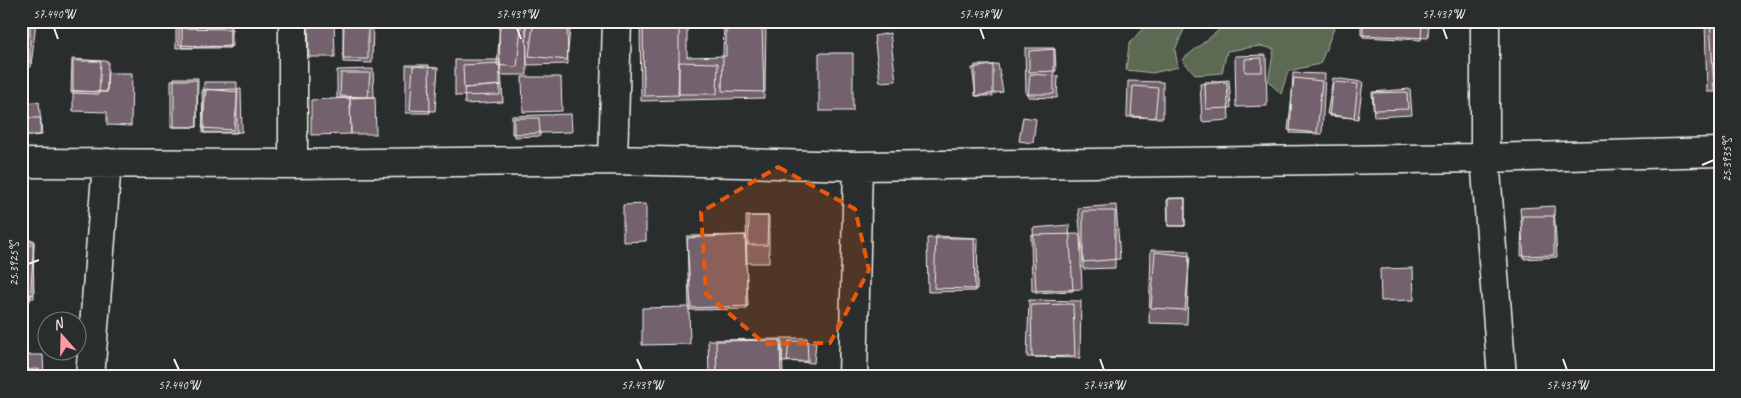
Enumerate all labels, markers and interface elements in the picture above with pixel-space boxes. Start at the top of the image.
text: 57.440°W [33,6,77,22]
text: 57.439°W [496,6,540,22]
text: 57.438°W [959,6,1003,22]
text: 57.437°W [1422,6,1466,22]
text: 25.3935°S [1719,136,1735,182]
text: 25.3925°S [6,240,22,286]
north arrow [38,310,88,360]
text: N [51,314,67,334]
text: 57.440°W [158,377,202,393]
text: 57.439°W [621,377,665,393]
text: 57.438°W [1083,377,1127,393]
text: 57.437°W [1546,377,1590,393]

